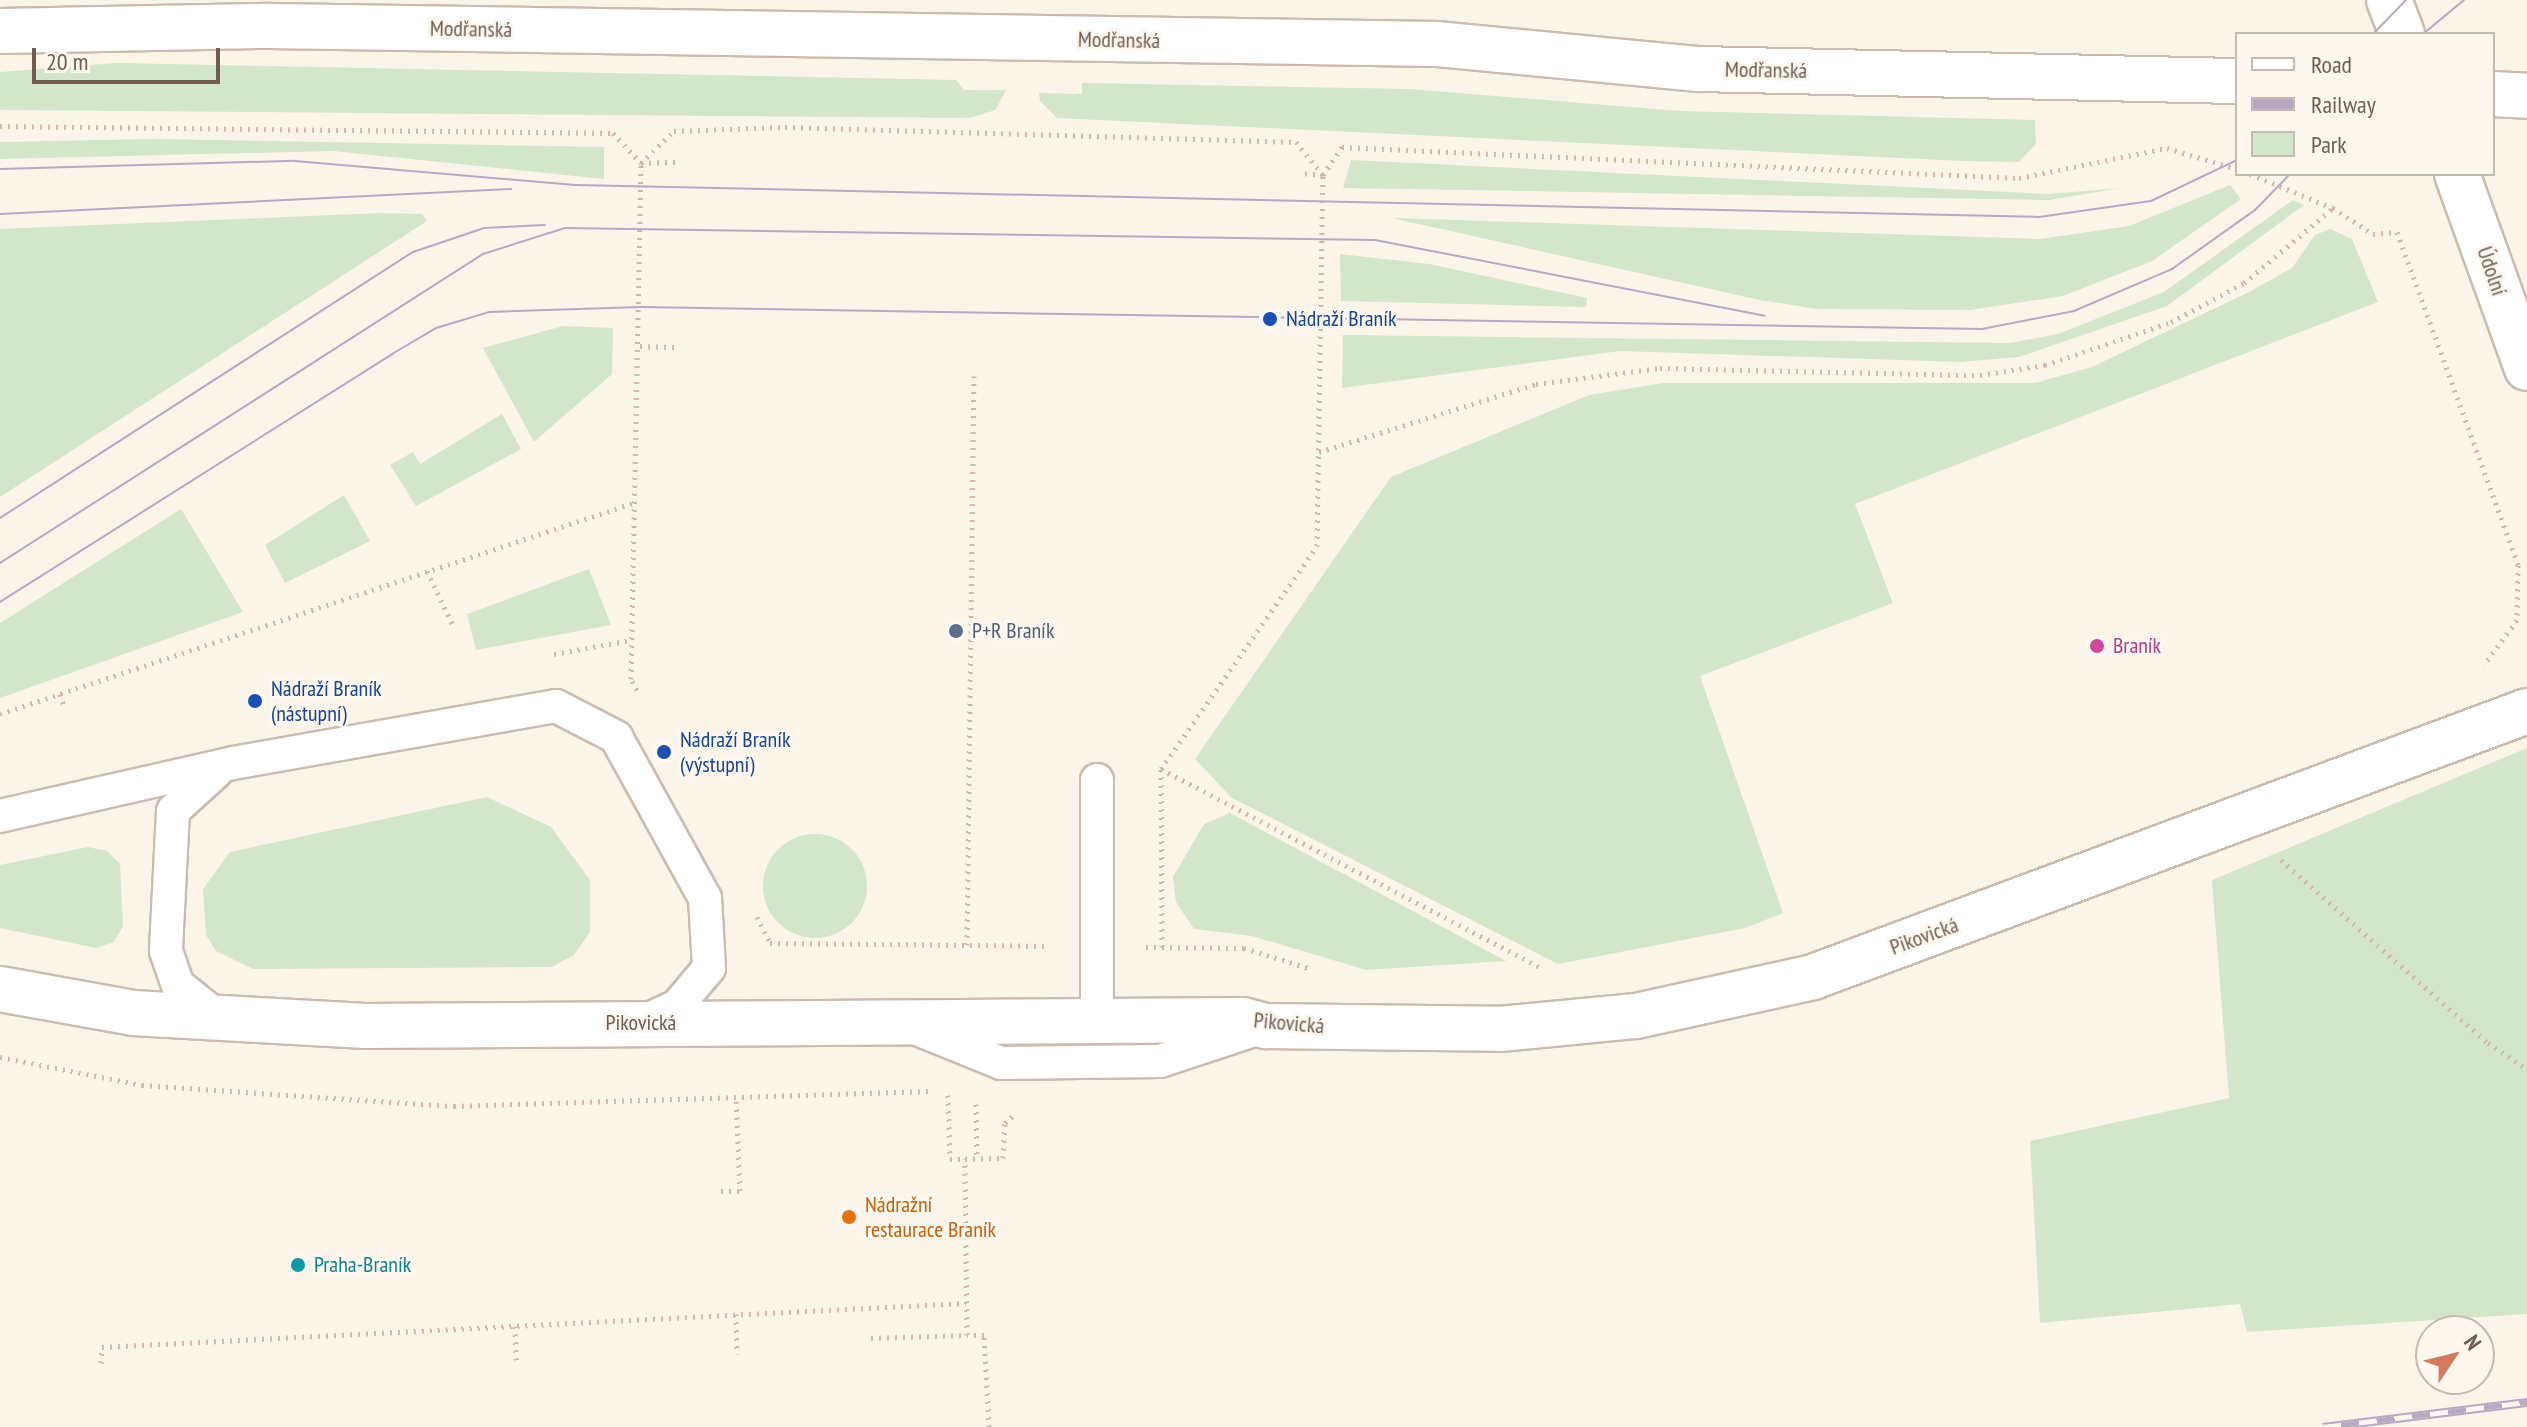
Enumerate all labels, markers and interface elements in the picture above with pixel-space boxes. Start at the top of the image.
street label: Modřanská [430,15,512,43]
street label: Modřanská [1078,26,1160,54]
scale bar [36,32,224,82]
legend [2235,32,2495,176]
text: 20 m [46,46,88,77]
text: Road [2311,49,2352,80]
street label: Modřanská [1725,56,1807,84]
text: Railway [2311,89,2376,120]
text: Park [2311,129,2347,160]
street label: Údolní [2471,243,2513,299]
place label: Nádraží Braník [1286,306,1397,332]
marker: Nádraží Braník [1261,310,1279,328]
place label: P+R Braník [972,618,1054,644]
marker: P+R Braník [947,622,965,640]
place label: Braník [2113,633,2161,659]
marker: Braník [2088,637,2106,655]
place label: Nádraží Braník (nástupní) [271,675,382,726]
marker: Nádraží Braník (nástupní) [246,692,264,710]
place label: Nádraží Braník (výstupní) [680,726,791,778]
marker: Nádraží Braník (výstupní) [655,743,673,761]
street label: Pikovická [1886,911,1962,961]
street label: Pikovická [1253,1007,1325,1039]
street label: Pikovická [606,1010,676,1036]
place label: Nádražní restaurace Braník [865,1191,996,1242]
marker: Nádražní restaurace Braník [840,1208,858,1226]
place label: Praha-Braník [314,1252,411,1278]
marker: Praha-Braník [289,1256,307,1274]
north arrow [2415,1315,2495,1395]
text: N [2458,1329,2488,1355]

